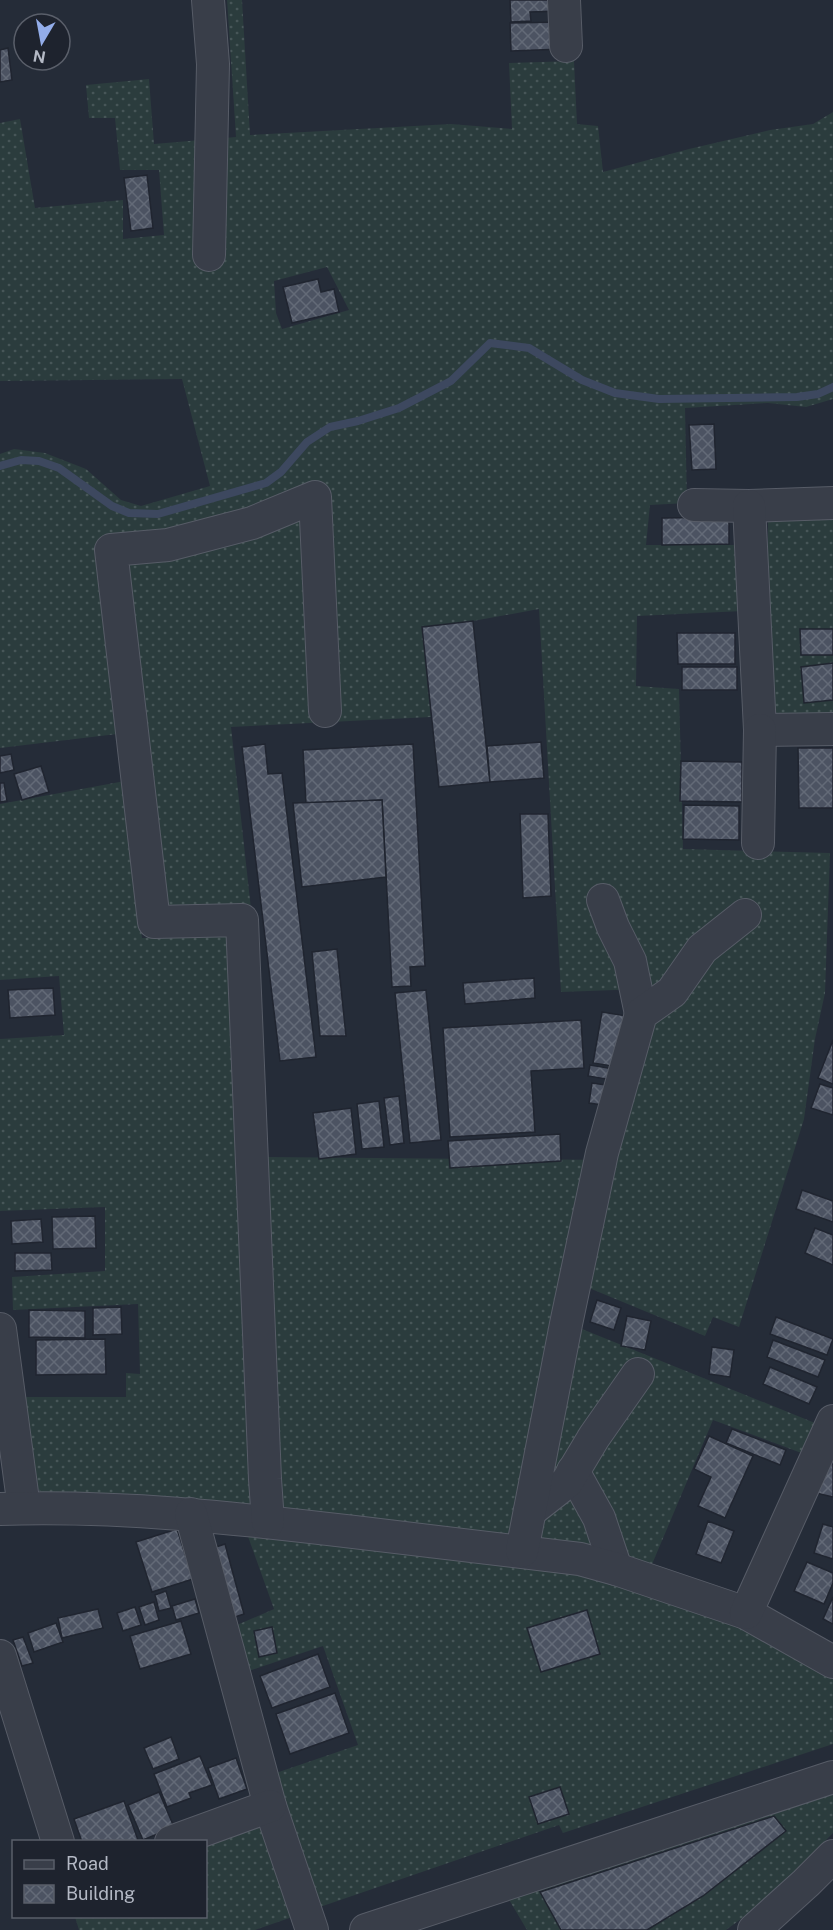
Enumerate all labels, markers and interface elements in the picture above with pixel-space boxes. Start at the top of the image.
north arrow [12,12,72,72]
text: N [32,46,47,67]
legend [12,1840,207,1918]
text: Road [66,1853,109,1874]
text: Building [66,1883,135,1904]

